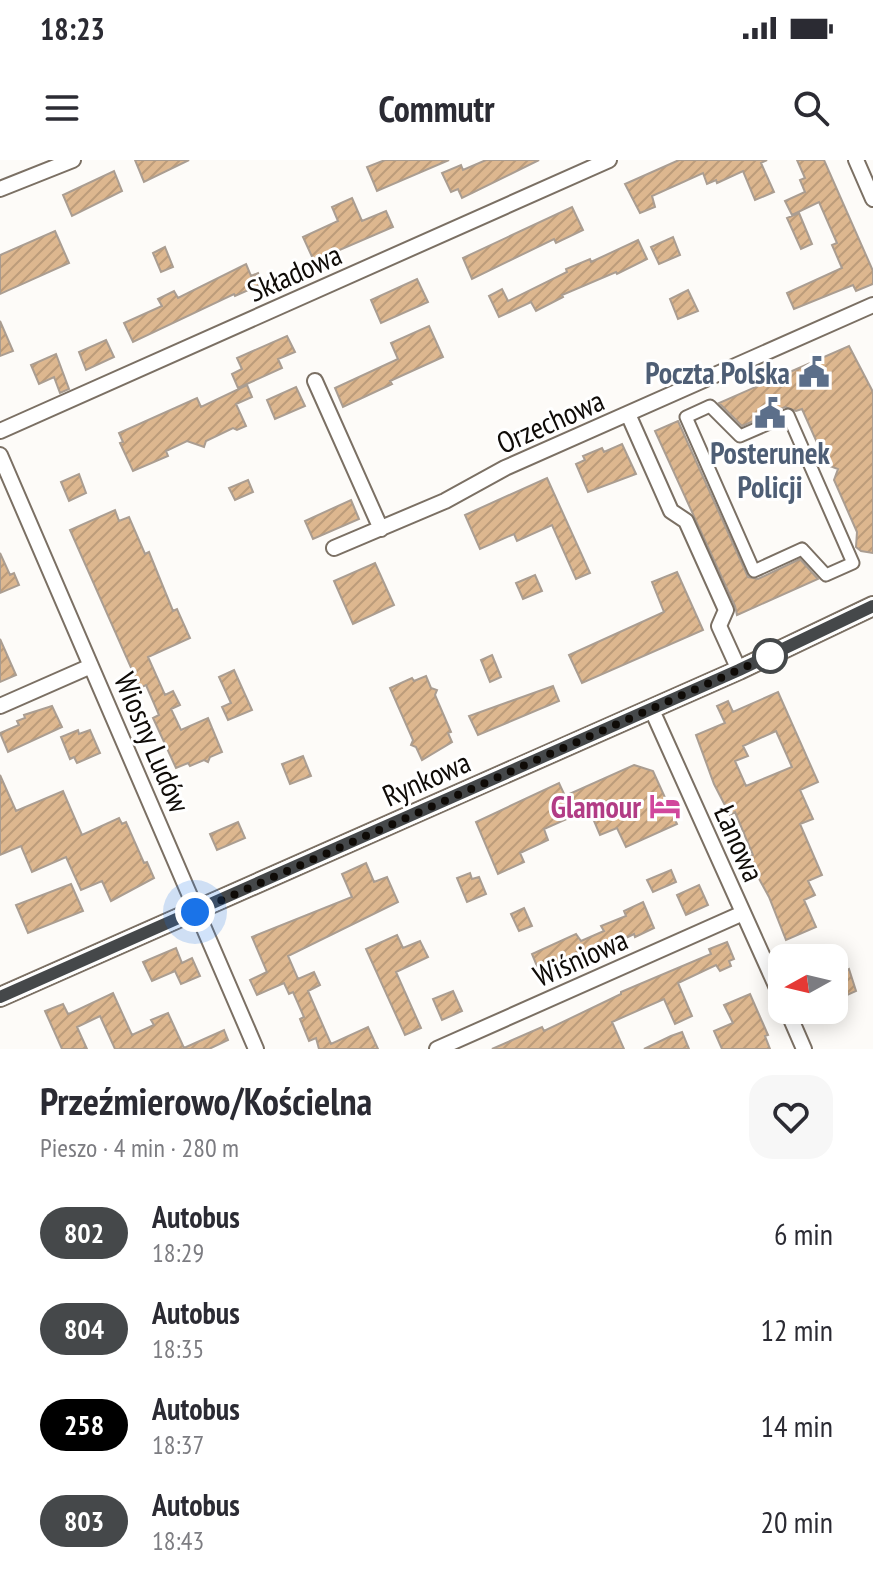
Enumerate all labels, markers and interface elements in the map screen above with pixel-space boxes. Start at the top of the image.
text: 18:23 [40,9,105,48]
text: Commutr [378,85,495,132]
icon: menu [40,86,84,130]
icon: search [789,86,833,130]
street label: Składowa [241,234,347,310]
place label: Poczta Polska [645,353,790,392]
public building icon: Poczta Polska [797,355,831,389]
street label: Orzechowa [490,380,610,462]
public building icon: Posterunek Policji [753,396,787,430]
place label: Posterunek Policji [710,433,830,506]
unlabelled marker [753,639,787,673]
street label: Wiosny Ludów [106,666,200,818]
street label: Rynkowa [376,742,476,814]
place label: Glamour [551,787,641,826]
hotel icon: Glamour [648,789,682,823]
street label: Łanowa [706,799,774,887]
your location [175,892,215,932]
street label: Wiśniowa [527,919,633,995]
north arrow [768,944,848,1024]
map controls [768,944,848,1024]
button: heart [749,1075,833,1159]
text: Przeźmierowo/Kościelna [40,1076,372,1125]
text: Pieszo · 4 min · 280 m [40,1131,239,1164]
text: Autobus [152,1197,240,1236]
text: 802 [64,1214,104,1251]
text: 6 min [774,1214,833,1253]
text: 18:29 [152,1236,204,1269]
text: Autobus [152,1293,240,1332]
text: 804 [64,1310,104,1347]
text: 12 min [760,1310,833,1349]
text: 18:35 [152,1332,204,1365]
text: Autobus [152,1389,240,1428]
text: 258 [64,1406,104,1443]
text: 14 min [760,1406,833,1445]
text: 18:37 [152,1428,204,1461]
text: Autobus [152,1485,240,1524]
text: 803 [64,1502,104,1539]
text: 20 min [760,1502,833,1541]
text: 18:43 [152,1524,204,1557]

